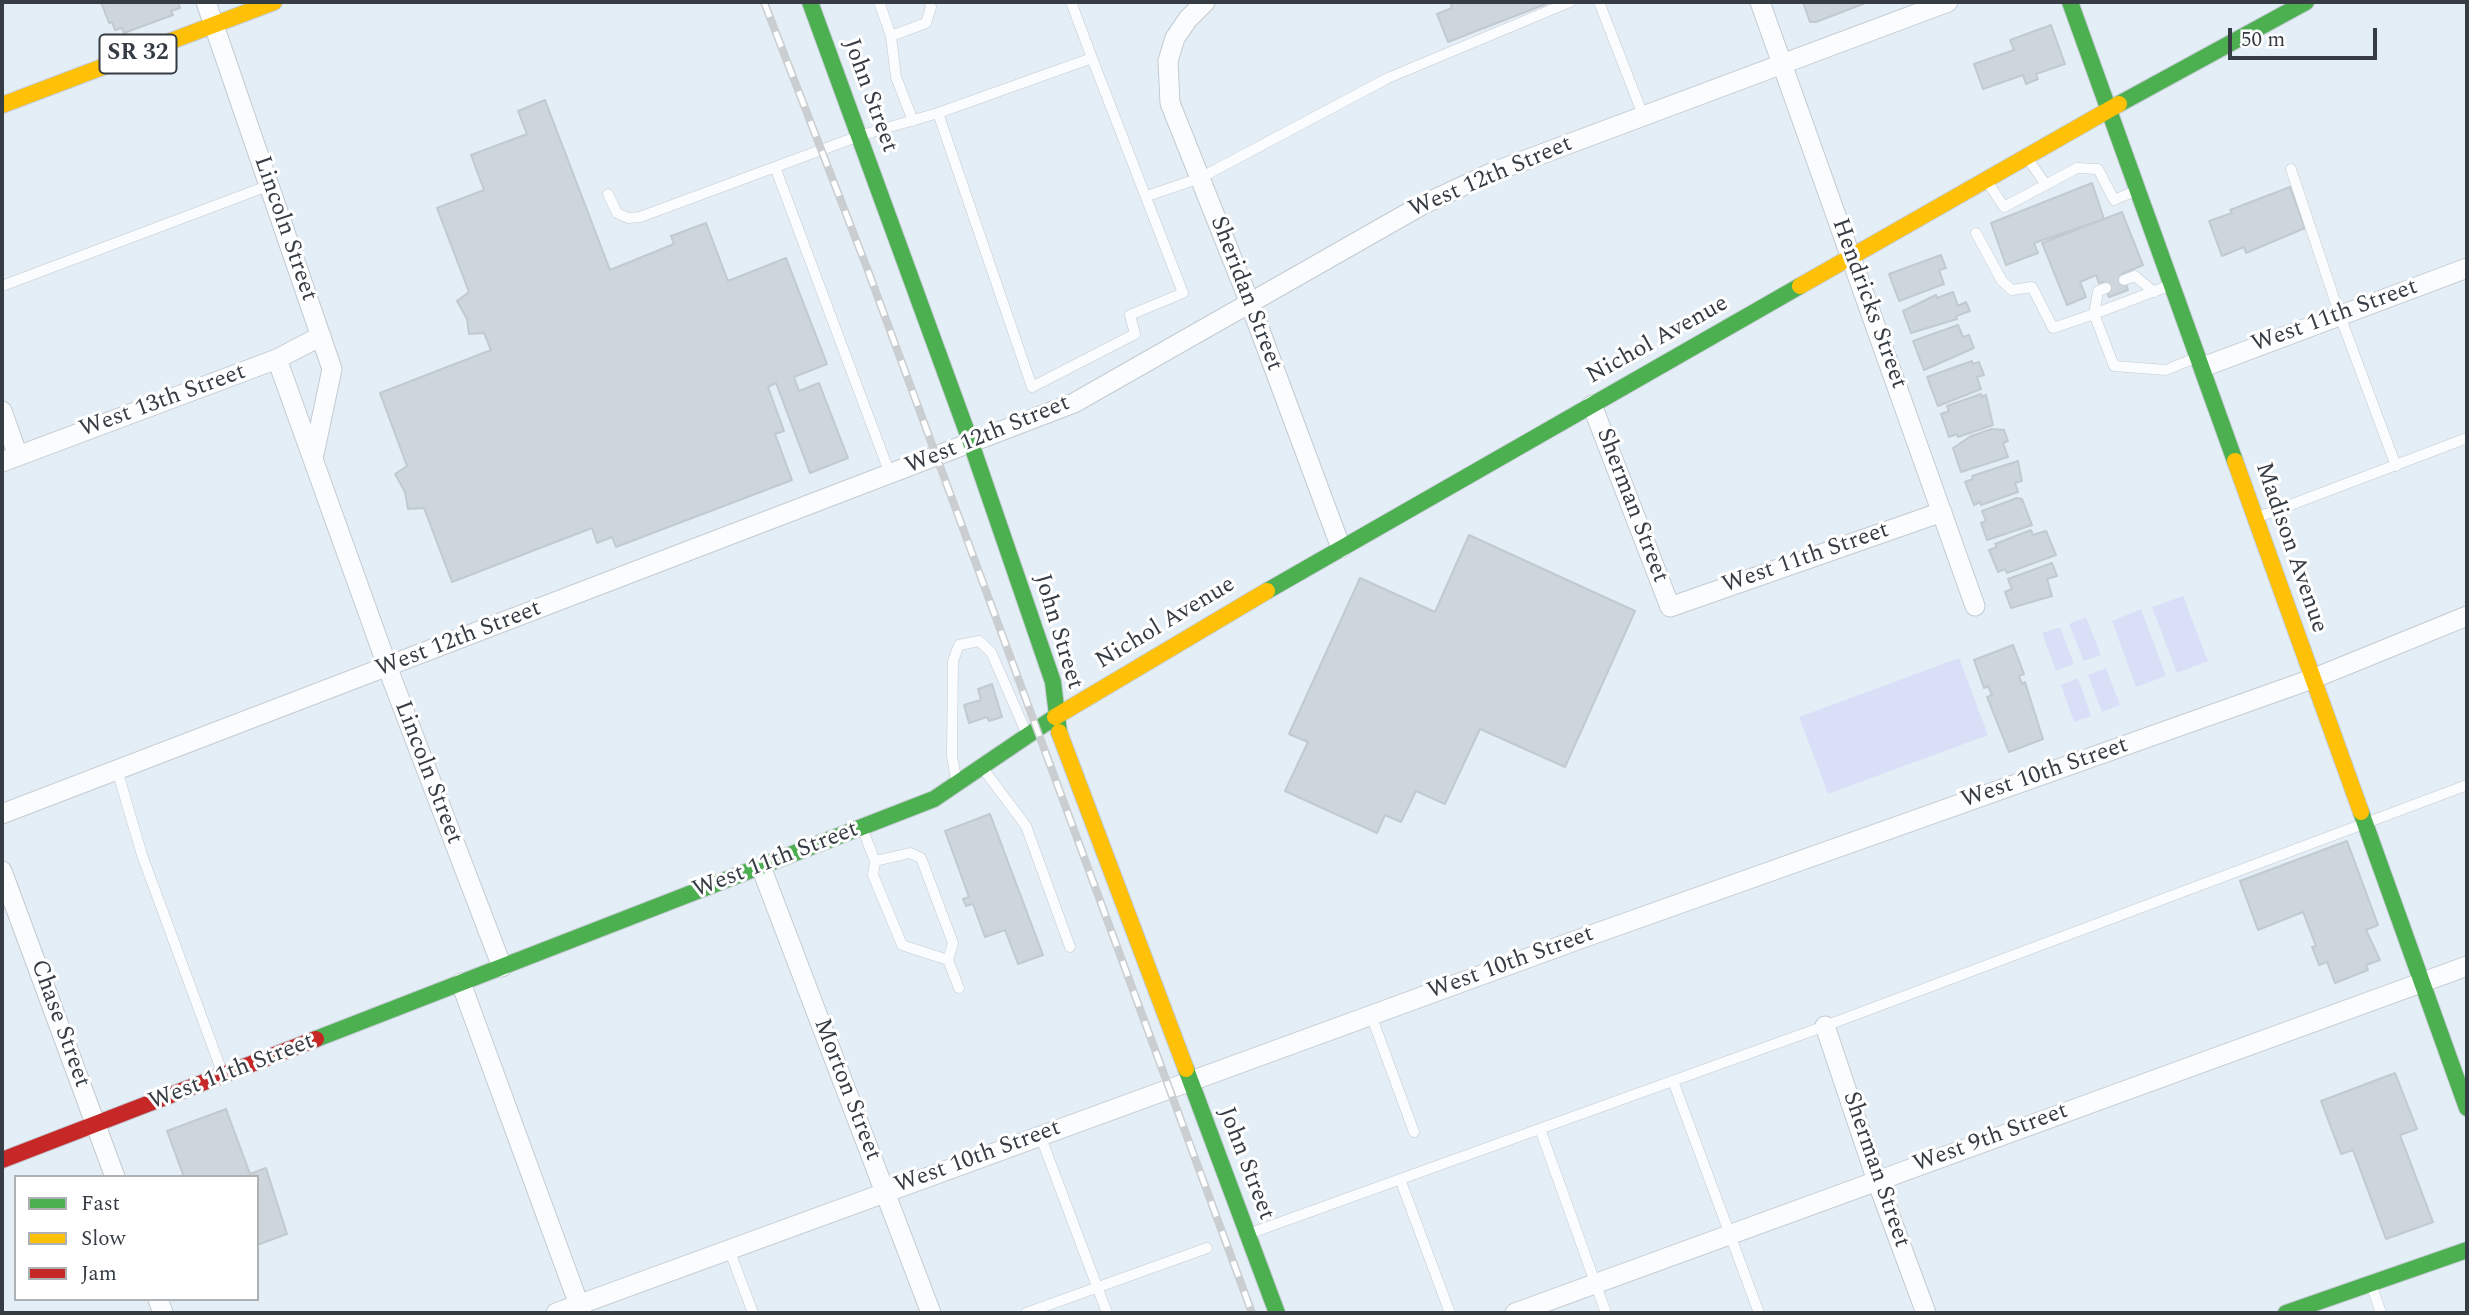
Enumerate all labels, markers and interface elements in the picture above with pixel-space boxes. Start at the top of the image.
scale bar [2231,14,2380,58]
text: 50 m [2241,24,2285,56]
road number: SR 32 [100,34,176,74]
street label: John Street [835,35,903,157]
street label: West 12th Street [1405,131,1577,225]
street label: Lincoln Street [246,153,322,305]
street label: Sheridan Street [1202,213,1288,375]
street label: Hendricks Street [1824,215,1912,393]
street label: West 11th Street [2248,274,2422,360]
street label: Nichol Avenue [1582,290,1734,392]
street label: West 13th Street [76,359,250,445]
street label: West 12th Street [902,390,1074,482]
street label: Sherman Street [1588,425,1674,587]
street label: Madison Avenue [2247,459,2333,637]
street label: West 11th Street [1719,517,1893,601]
street label: John Street [1026,571,1088,693]
street label: Nichol Avenue [1091,571,1241,677]
street label: West 12th Street [372,595,546,685]
street label: Lincoln Street [386,697,468,849]
street label: West 10th Street [1958,732,2132,816]
street label: West 11th Street [689,816,863,906]
street label: West 10th Street [1424,921,1598,1007]
street label: Chase Street [23,956,95,1092]
street label: Morton Street [806,1015,886,1165]
street label: West 11th Street [145,1028,319,1118]
street label: Sherman Street [1835,1088,1915,1252]
street label: West 9th Street [1910,1098,2072,1180]
street label: John Street [1210,1103,1280,1225]
street label: West 10th Street [891,1115,1065,1201]
legend [14,1175,259,1301]
text: Fast [81,1188,120,1220]
text: Slow [81,1223,125,1255]
text: Jam [81,1258,117,1290]

